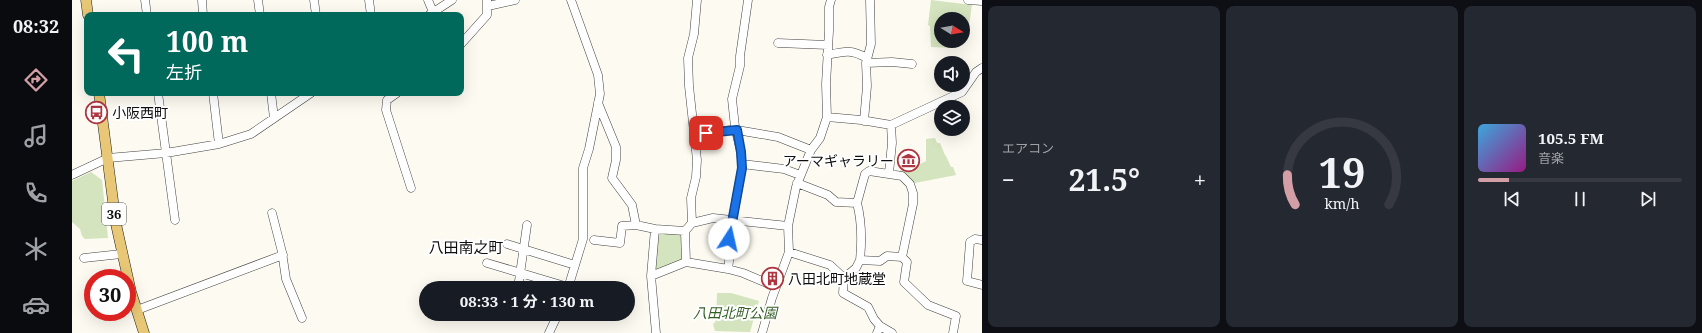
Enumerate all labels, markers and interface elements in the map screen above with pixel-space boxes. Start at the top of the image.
north arrow [934,12,970,48]
map controls [934,12,970,136]
text: 08:32 [13,14,59,38]
text: 100 m [166,22,248,60]
icon: left [100,28,152,80]
button: sound [934,56,970,92]
text: 左折 [166,60,202,84]
icon: directions [22,66,50,94]
bus stop icon: 小阪西町 [83,100,109,126]
button: layers [934,100,970,136]
place label: 小阪西町 [112,103,168,122]
pin [689,116,723,150]
icon: music [22,122,50,150]
icon: arrive [695,122,717,144]
text: 105.5 FM [1538,128,1604,148]
text: エアコン [1002,139,1054,157]
text: 19 [1318,143,1366,199]
museum icon: アーマギャラリー [896,148,922,174]
text: 音楽 [1538,149,1564,167]
place label: アーマギャラリー [783,151,894,170]
text: 21.5° [1068,159,1140,200]
text: − [1002,164,1015,194]
text: + [1194,164,1206,194]
icon: phone [22,179,50,207]
icon: previous [1501,188,1523,210]
icon: pause [1569,188,1591,210]
icon: next [1637,188,1659,210]
text: km/h [1324,193,1360,212]
road number: 36 [102,203,126,225]
position arrow [708,218,750,260]
icon: climate [22,235,50,263]
district label: 八田南之町 [428,237,504,257]
building icon: 八田北町地蔵堂 [760,266,786,292]
speed limit sign: 30 [84,269,136,321]
place label: 八田北町地蔵堂 [788,269,886,288]
icon: car [22,291,50,319]
text: 08:33 · 1 分 · 130 m [460,291,594,311]
park label: 八田北町公園 [693,303,779,322]

